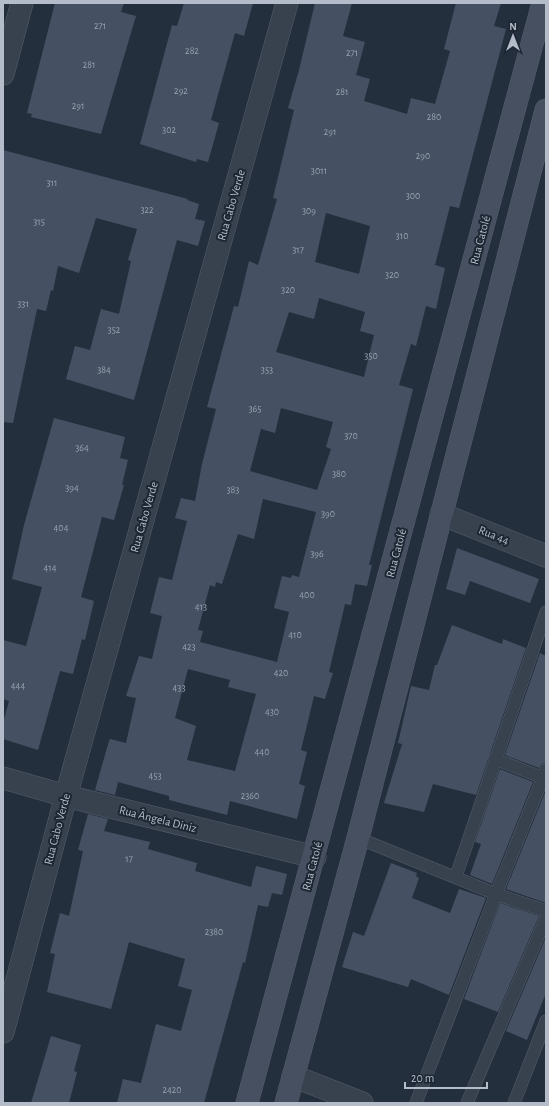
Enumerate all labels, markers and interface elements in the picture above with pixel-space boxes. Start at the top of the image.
north arrow [493,16,533,56]
house number: 271 [94,21,106,31]
text: N [509,21,517,32]
house number: 282 [185,46,199,56]
house number: 271 [346,48,358,58]
house number: 281 [83,60,95,70]
house number: 292 [174,86,188,96]
house number: 281 [336,87,348,97]
house number: 291 [72,101,84,111]
house number: 280 [427,112,441,122]
house number: 302 [162,125,176,135]
house number: 291 [324,127,336,137]
house number: 290 [416,151,430,161]
house number: 3011 [311,166,327,176]
street label: Rua Cabo Verde [215,168,247,242]
house number: 311 [47,178,58,188]
house number: 300 [406,191,420,201]
house number: 322 [140,205,154,215]
house number: 309 [302,206,316,216]
street label: Rua Catolé [468,214,492,266]
house number: 315 [33,217,45,227]
house number: 310 [396,231,408,241]
house number: 317 [292,245,304,255]
house number: 320 [385,270,399,280]
house number: 320 [281,285,295,295]
house number: 331 [17,299,29,309]
house number: 352 [108,325,121,335]
house number: 350 [364,351,378,361]
house number: 384 [97,365,111,375]
house number: 353 [261,365,273,375]
house number: 365 [249,404,262,414]
house number: 370 [344,431,358,441]
house number: 364 [75,443,89,453]
house number: 380 [332,469,346,479]
street label: Rua Cabo Verde [128,480,160,554]
house number: 394 [65,483,79,493]
house number: 383 [227,485,239,495]
house number: 390 [321,509,335,519]
house number: 404 [54,523,69,533]
street label: Rua 44 [477,524,511,547]
street label: Rua Catolé [384,527,408,579]
house number: 396 [310,549,324,559]
house number: 414 [43,563,57,573]
house number: 400 [299,590,315,600]
house number: 413 [195,602,207,612]
house number: 410 [288,630,302,640]
house number: 423 [182,642,196,652]
house number: 420 [274,668,288,678]
house number: 444 [11,681,25,691]
house number: 433 [172,683,186,693]
house number: 430 [265,707,279,717]
house number: 440 [255,747,269,757]
house number: 453 [148,771,162,781]
house number: 2360 [241,791,259,801]
street label: Rua Cabo Verde [42,792,72,866]
street label: Rua Ângela Diniz [118,803,198,834]
street label: Rua Catolé [300,840,324,892]
house number: 17 [125,854,133,864]
house number: 2380 [205,927,223,937]
scale bar [405,1064,487,1090]
text: 20 m [411,1072,434,1084]
house number: 2420 [162,1085,182,1095]

